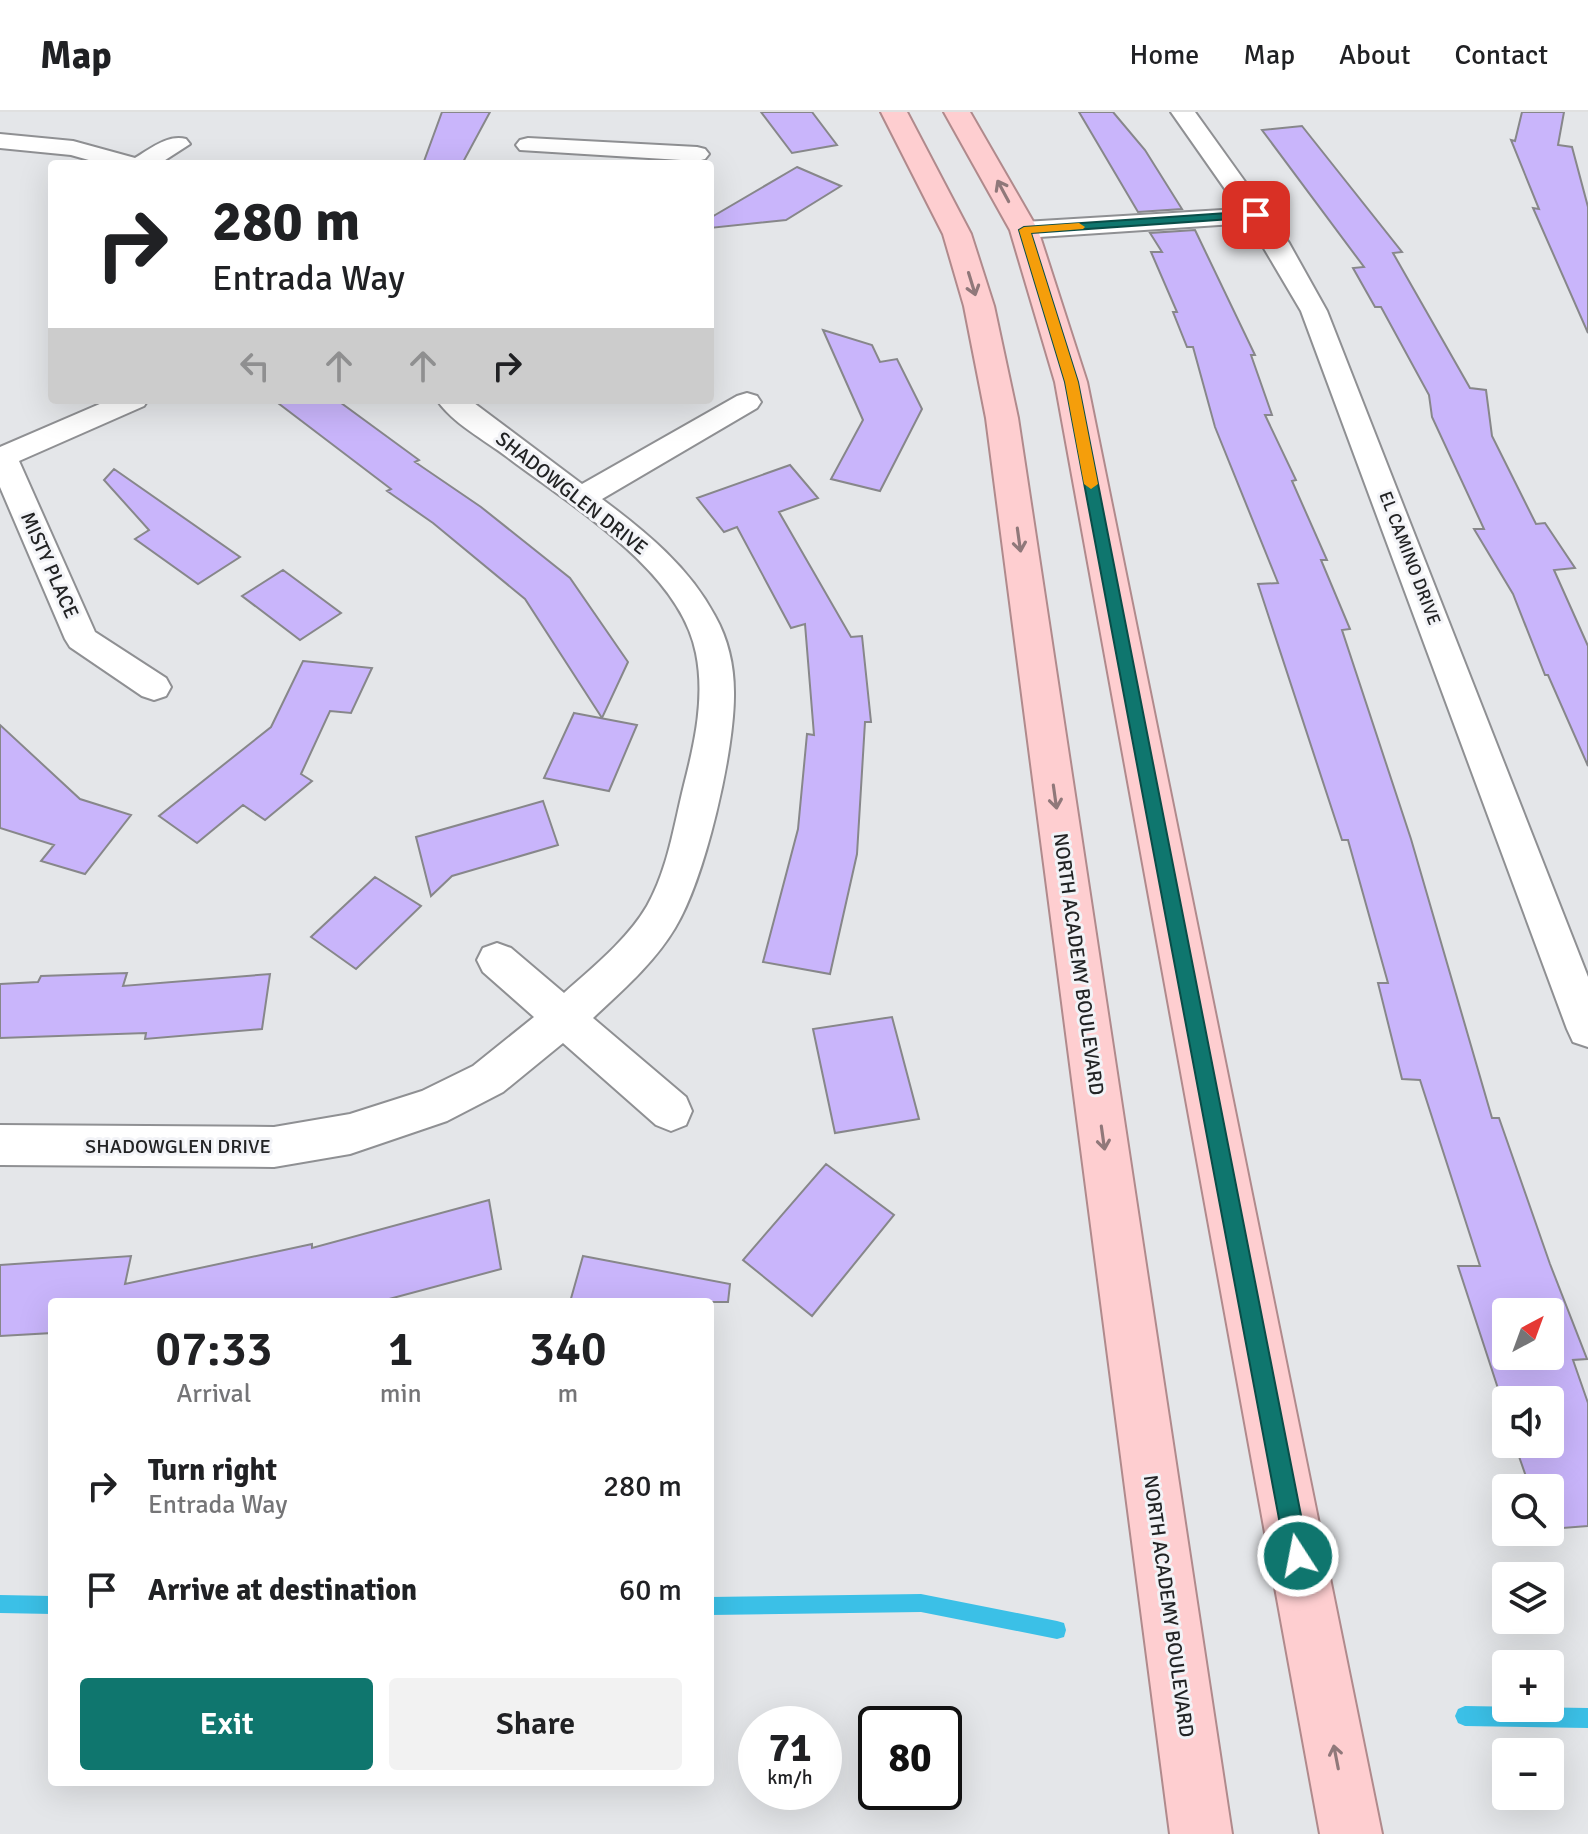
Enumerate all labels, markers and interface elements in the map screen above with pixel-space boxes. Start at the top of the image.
text: Map [40,32,112,79]
text: Home [1130,38,1199,72]
text: Map [1243,38,1295,72]
text: About [1339,38,1411,72]
text: Contact [1455,38,1548,72]
one-way arrow [995,180,1011,204]
pin [1222,181,1290,249]
text: 280 m [212,187,360,256]
icon: right [80,192,184,296]
icon: arrive [1234,193,1278,237]
text: Entrada Way [212,256,405,301]
one-way arrow [965,271,980,297]
icon: left [233,344,277,388]
icon: ahead [317,344,361,388]
icon: ahead [401,344,445,388]
icon: right [485,344,529,388]
street label: SHADOWGLEN DRIVE [491,426,653,560]
street label: EL CAMINO DRIVE [1374,488,1446,628]
street label: MISTY PLACE [15,508,84,622]
one-way arrow [1012,527,1027,552]
one-way arrow [1048,784,1063,809]
street label: NORTH ACADEMY BOULEVARD [1048,831,1109,1097]
one-way arrow [1096,1125,1111,1150]
street label: SHADOWGLEN DRIVE [85,1134,271,1159]
north arrow [1492,1298,1564,1370]
map controls [1492,1298,1564,1810]
text: 07:33 [155,1320,272,1379]
text: 1 [388,1320,414,1379]
text: 340 [529,1320,607,1379]
text: Arrival [176,1378,251,1410]
text: min [380,1378,422,1410]
text: m [557,1378,578,1410]
button: sound [1492,1386,1564,1458]
text: Turn right [148,1452,277,1489]
icon: right [80,1464,124,1508]
text: 280 m [603,1468,682,1505]
street label: NORTH ACADEMY BOULEVARD [1138,1473,1199,1739]
button: search [1492,1474,1564,1546]
text: Entrada Way [148,1489,287,1521]
position arrow [1256,1514,1340,1598]
button: layers [1492,1562,1564,1634]
icon: arrive [80,1568,124,1612]
text: Arrive at destination [148,1572,417,1609]
text: 60 m [619,1572,682,1609]
button: + [1492,1650,1564,1722]
button: Exit [80,1678,373,1770]
button: Share [389,1678,682,1770]
speed limit sign: 80 [858,1706,962,1810]
text: 71 [768,1723,812,1773]
button: − [1492,1738,1564,1810]
one-way arrow [1328,1745,1343,1771]
text: km/h [767,1765,813,1790]

